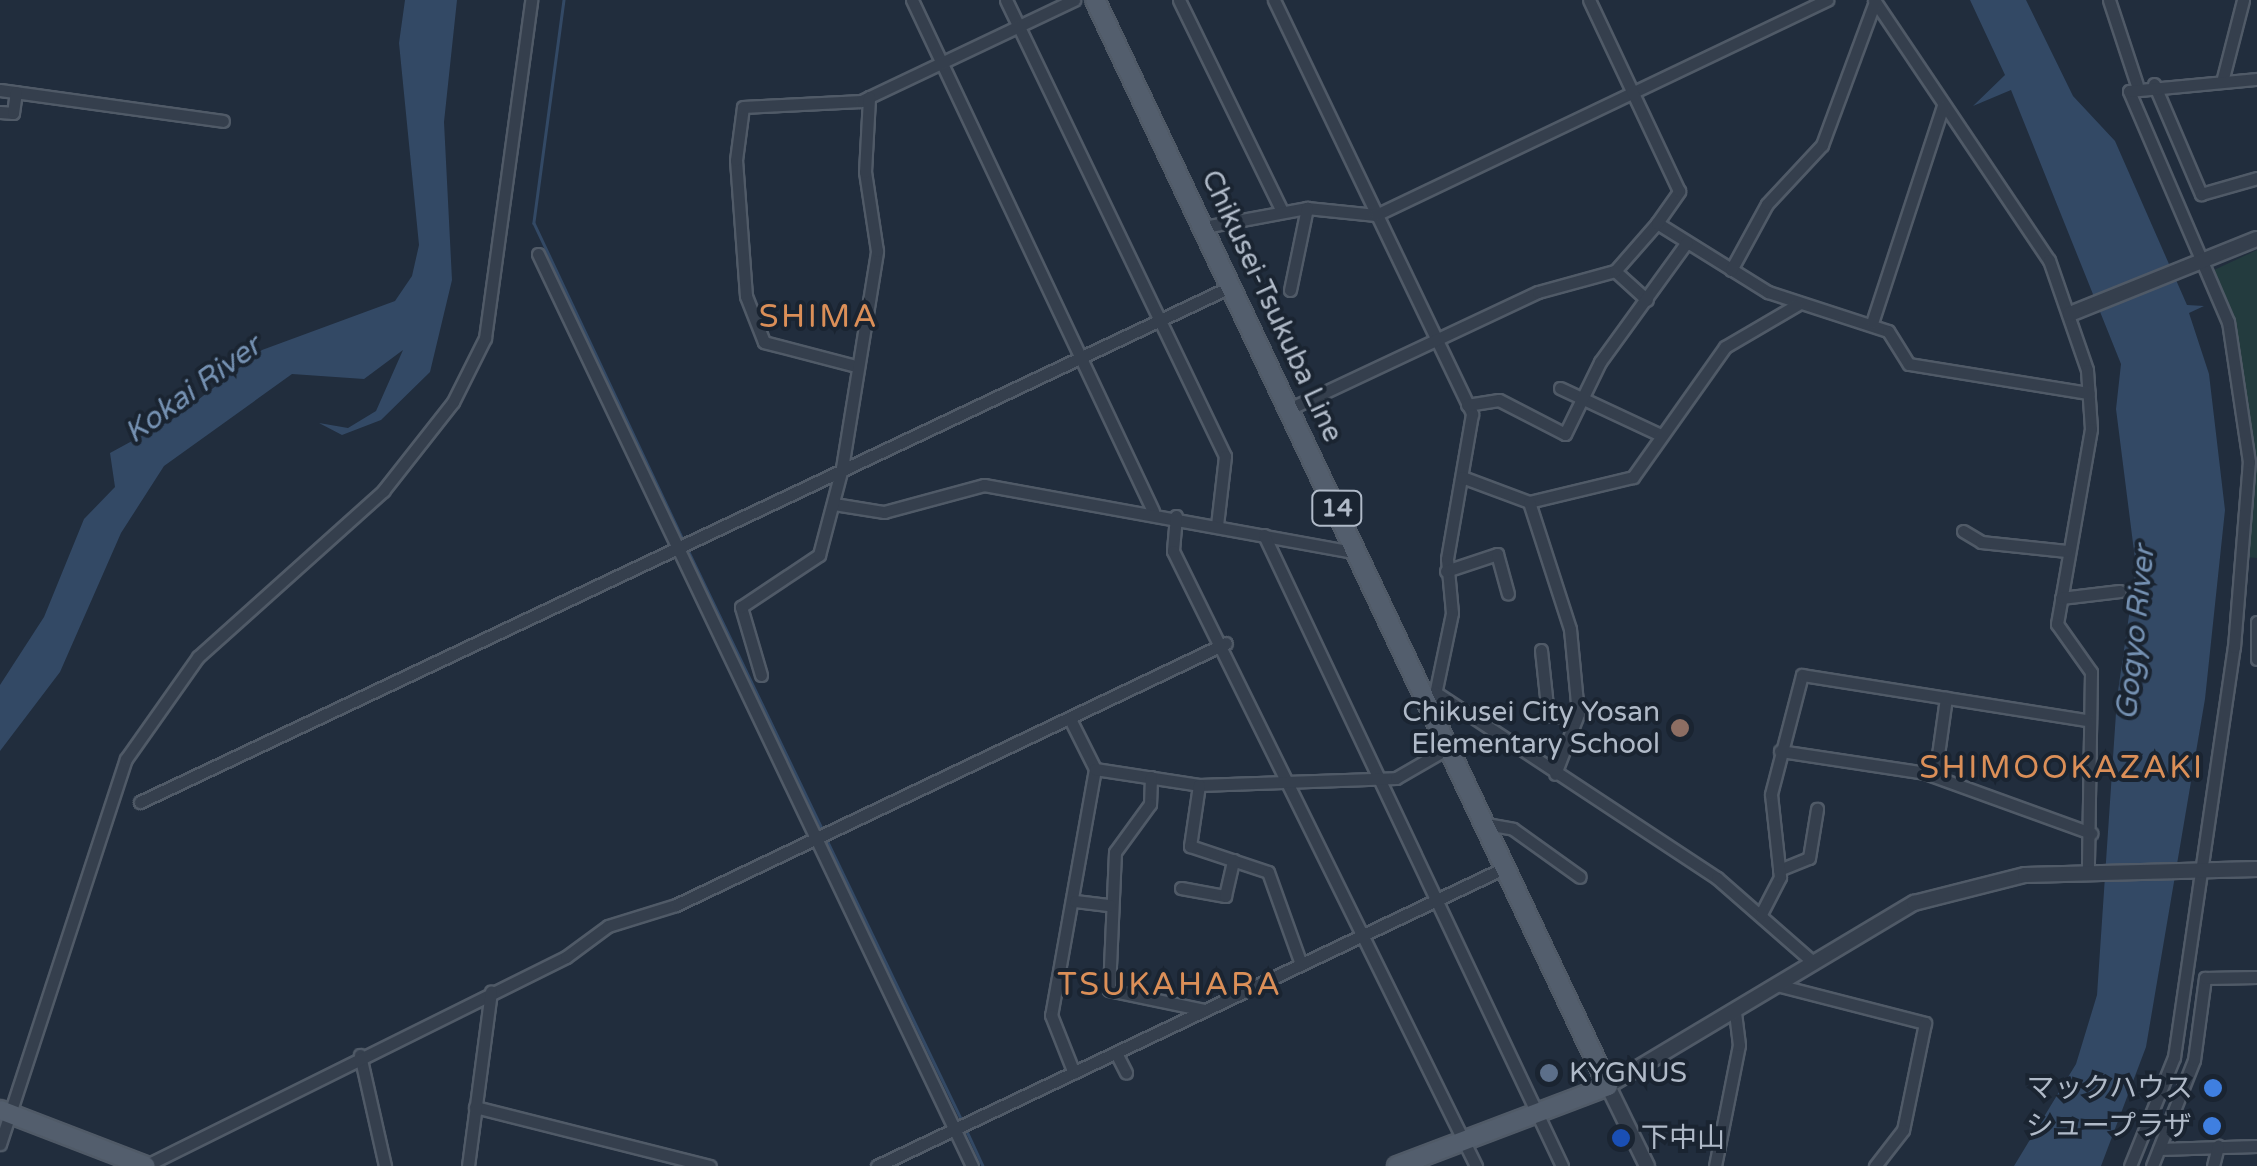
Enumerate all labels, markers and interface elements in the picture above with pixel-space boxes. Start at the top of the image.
street label: Chikusei-Tsukuba Line [1194,165,1350,447]
district label: SHIMA [759,298,879,336]
water label: Kokai River [118,329,268,451]
road number: 14 [1310,488,1364,528]
water label: Gogyo River [2109,544,2163,722]
place label: Chikusei City Yosan Elementary School [1402,695,1660,761]
marker: Chikusei City Yosan Elementary School [1669,717,1691,739]
district label: SHIMOOKAZAKI [1919,749,2205,787]
district label: TSUKAHARA [1057,966,1283,1004]
place label: KYGNUS [1569,1056,1687,1090]
marker: KYGNUS [1538,1062,1560,1084]
place label: マックハウス [2025,1071,2193,1105]
marker: マックハウス [2202,1077,2224,1099]
place label: シュープラザ [2024,1109,2192,1143]
marker: シュープラザ [2201,1115,2223,1137]
place label: 下中山 [1641,1121,1725,1155]
marker: 下中山 [1610,1127,1632,1149]

